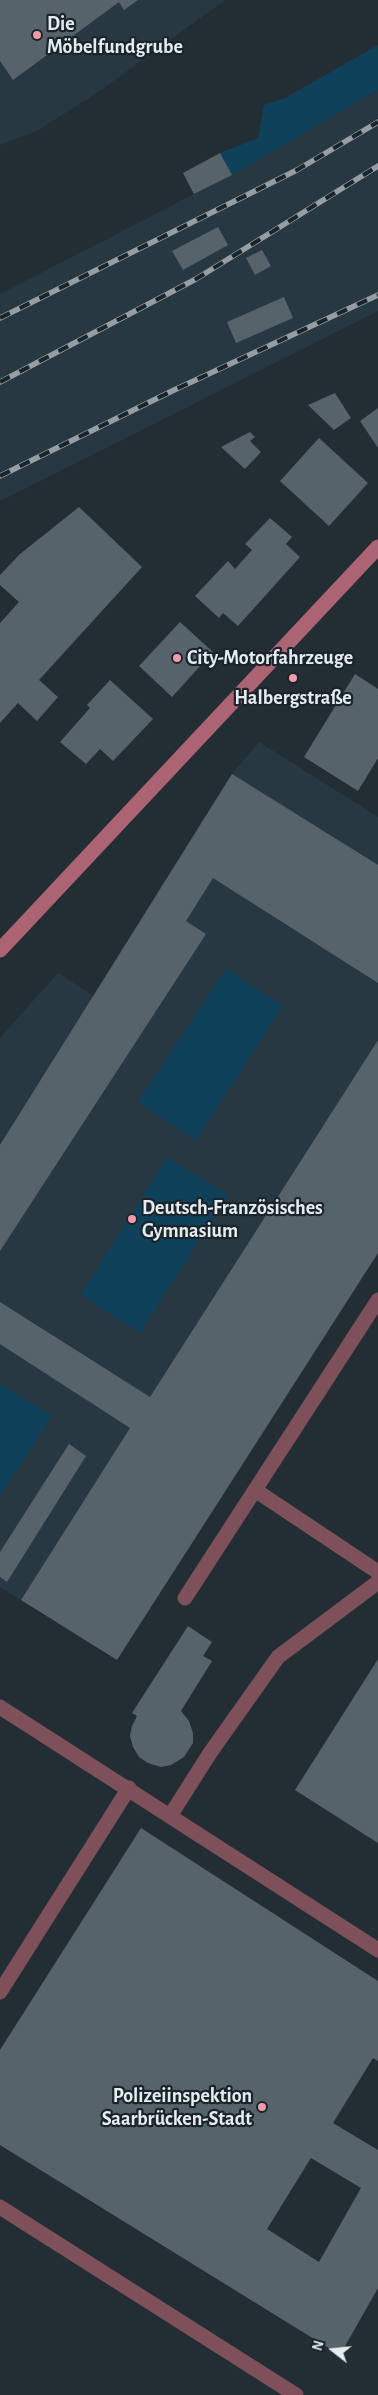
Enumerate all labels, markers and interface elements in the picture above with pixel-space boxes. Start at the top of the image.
place label: Die Möbelfundgrube [47,12,183,59]
marker: Die Möbelfundgrube [31,29,43,41]
place label: City-Motorfahrzeuge [187,646,353,670]
marker: City-Motorfahrzeuge [171,652,183,664]
marker: Halbergstraße [287,672,299,684]
place label: Halbergstraße [234,686,352,710]
place label: Deutsch-Französisches Gymnasium [142,1196,323,1243]
marker: Deutsch-Französisches Gymnasium [126,1213,138,1225]
place label: Polizeiinspektion Saarbrücken-Stadt [102,2084,252,2131]
marker: Polizeiinspektion Saarbrücken-Stadt [256,2101,268,2113]
north arrow [308,2325,358,2375]
text: N [311,2339,327,2352]

